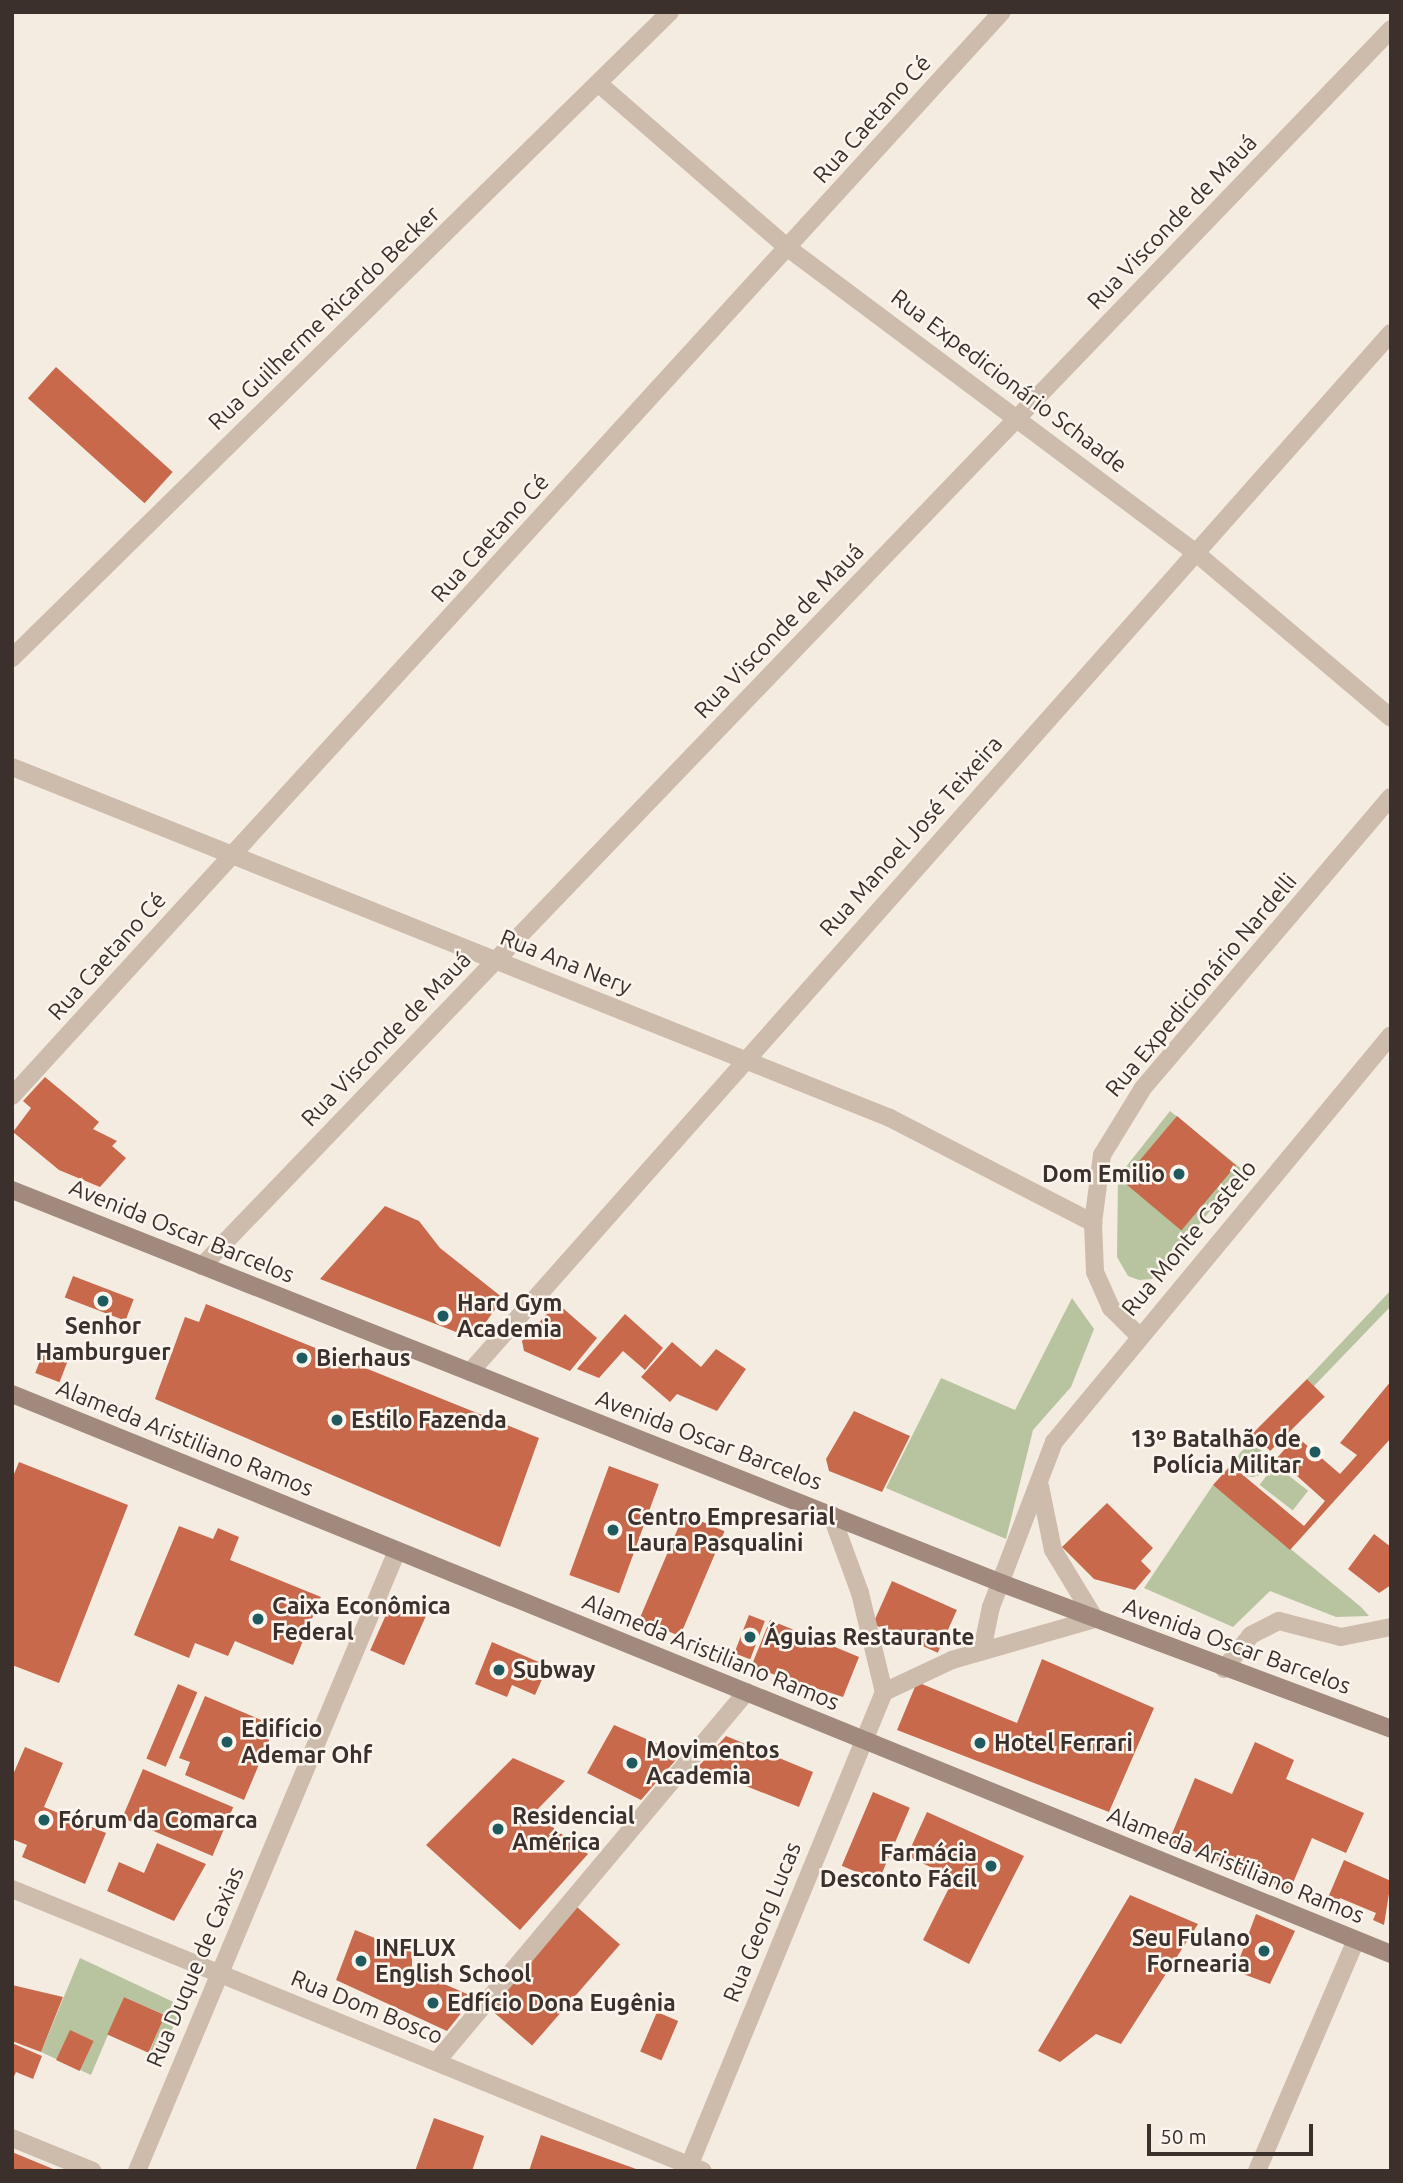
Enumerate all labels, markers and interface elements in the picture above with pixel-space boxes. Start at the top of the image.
street label: Rua Caetano Cé [807,49,937,189]
street label: Rua Visconde de Mauá [1081,129,1263,315]
street label: Rua Guilherme Ricardo Becker [203,200,445,436]
street label: Rua Expedicionário Schaade [886,283,1132,479]
street label: Rua Caetano Cé [425,468,555,608]
street label: Rua Visconde de Mauá [688,538,870,724]
street label: Rua Manoel José Teixeira [814,730,1008,942]
street label: Rua Expedicionário Nardelli [1099,868,1303,1102]
street label: Rua Caetano Cé [42,886,172,1026]
street label: Rua Ana Nery [496,923,636,1001]
street label: Rua Visconde de Mauá [295,946,477,1132]
street label: Rua Monte Castelo [1116,1154,1262,1322]
place label: Dom Emilio [1042,1160,1165,1188]
marker: Dom Emilio [1171,1166,1187,1182]
street label: Avenida Oscar Barcelos [66,1173,298,1289]
place label: Hard Gym Academia [457,1289,562,1343]
marker: Senhor Hamburguer [95,1293,111,1309]
marker: Hard Gym Academia [435,1308,451,1324]
place label: Senhor Hamburguer [35,1312,171,1366]
place label: Bierhaus [316,1344,411,1372]
marker: Bierhaus [294,1350,310,1366]
street label: Alameda Aristiliano Ramos [53,1374,317,1502]
street label: Avenida Oscar Barcelos [592,1384,826,1496]
place label: Estilo Fazenda [351,1406,507,1434]
marker: Estilo Fazenda [329,1412,345,1428]
place label: 13º Batalhão de Polícia Militar [1130,1425,1301,1479]
marker: 13º Batalhão de Polícia Militar [1307,1444,1323,1460]
place label: Centro Empresarial Laura Pasqualini [627,1503,835,1557]
marker: Centro Empresarial Laura Pasqualini [605,1522,621,1538]
street label: Alameda Aristiliano Ramos [579,1588,843,1716]
place label: Caixa Econômica Federal [272,1592,451,1646]
street label: Avenida Oscar Barcelos [1120,1592,1354,1700]
marker: Caixa Econômica Federal [250,1611,266,1627]
place label: Águias Restaurante [764,1623,974,1651]
marker: Águias Restaurante [742,1629,758,1645]
place label: Subway [513,1656,595,1684]
marker: Subway [491,1662,507,1678]
place label: Edifício Ademar Ohf [241,1715,372,1769]
place label: Hotel Ferrari [994,1729,1133,1757]
marker: Edifício Ademar Ohf [219,1734,235,1750]
marker: Hotel Ferrari [972,1735,988,1751]
place label: Movimentos Academia [646,1736,780,1790]
marker: Movimentos Academia [624,1755,640,1771]
street label: Alameda Aristiliano Ramos [1104,1801,1368,1929]
place label: Residencial América [512,1802,635,1856]
place label: Fórum da Comarca [58,1806,258,1834]
marker: Fórum da Comarca [36,1812,52,1828]
marker: Residencial América [490,1821,506,1837]
street label: Rua Georg Lucas [717,1838,807,2006]
place label: Farmácia Desconto Fácil [820,1839,977,1893]
marker: Farmácia Desconto Fácil [983,1858,999,1874]
street label: Rua Duque de Caxias [140,1863,250,2071]
place label: Seu Fulano Fornearia [1132,1924,1250,1978]
place label: INFLUX English School [375,1934,531,1988]
marker: Seu Fulano Fornearia [1256,1943,1272,1959]
marker: INFLUX English School [353,1953,369,1969]
street label: Rua Dom Bosco [287,1964,447,2050]
place label: Edfício Dona Eugênia [447,1989,676,2017]
marker: Edfício Dona Eugênia [425,1995,441,2011]
scale bar [1151,2110,1317,2154]
text: 50 m [1160,2124,1207,2148]

